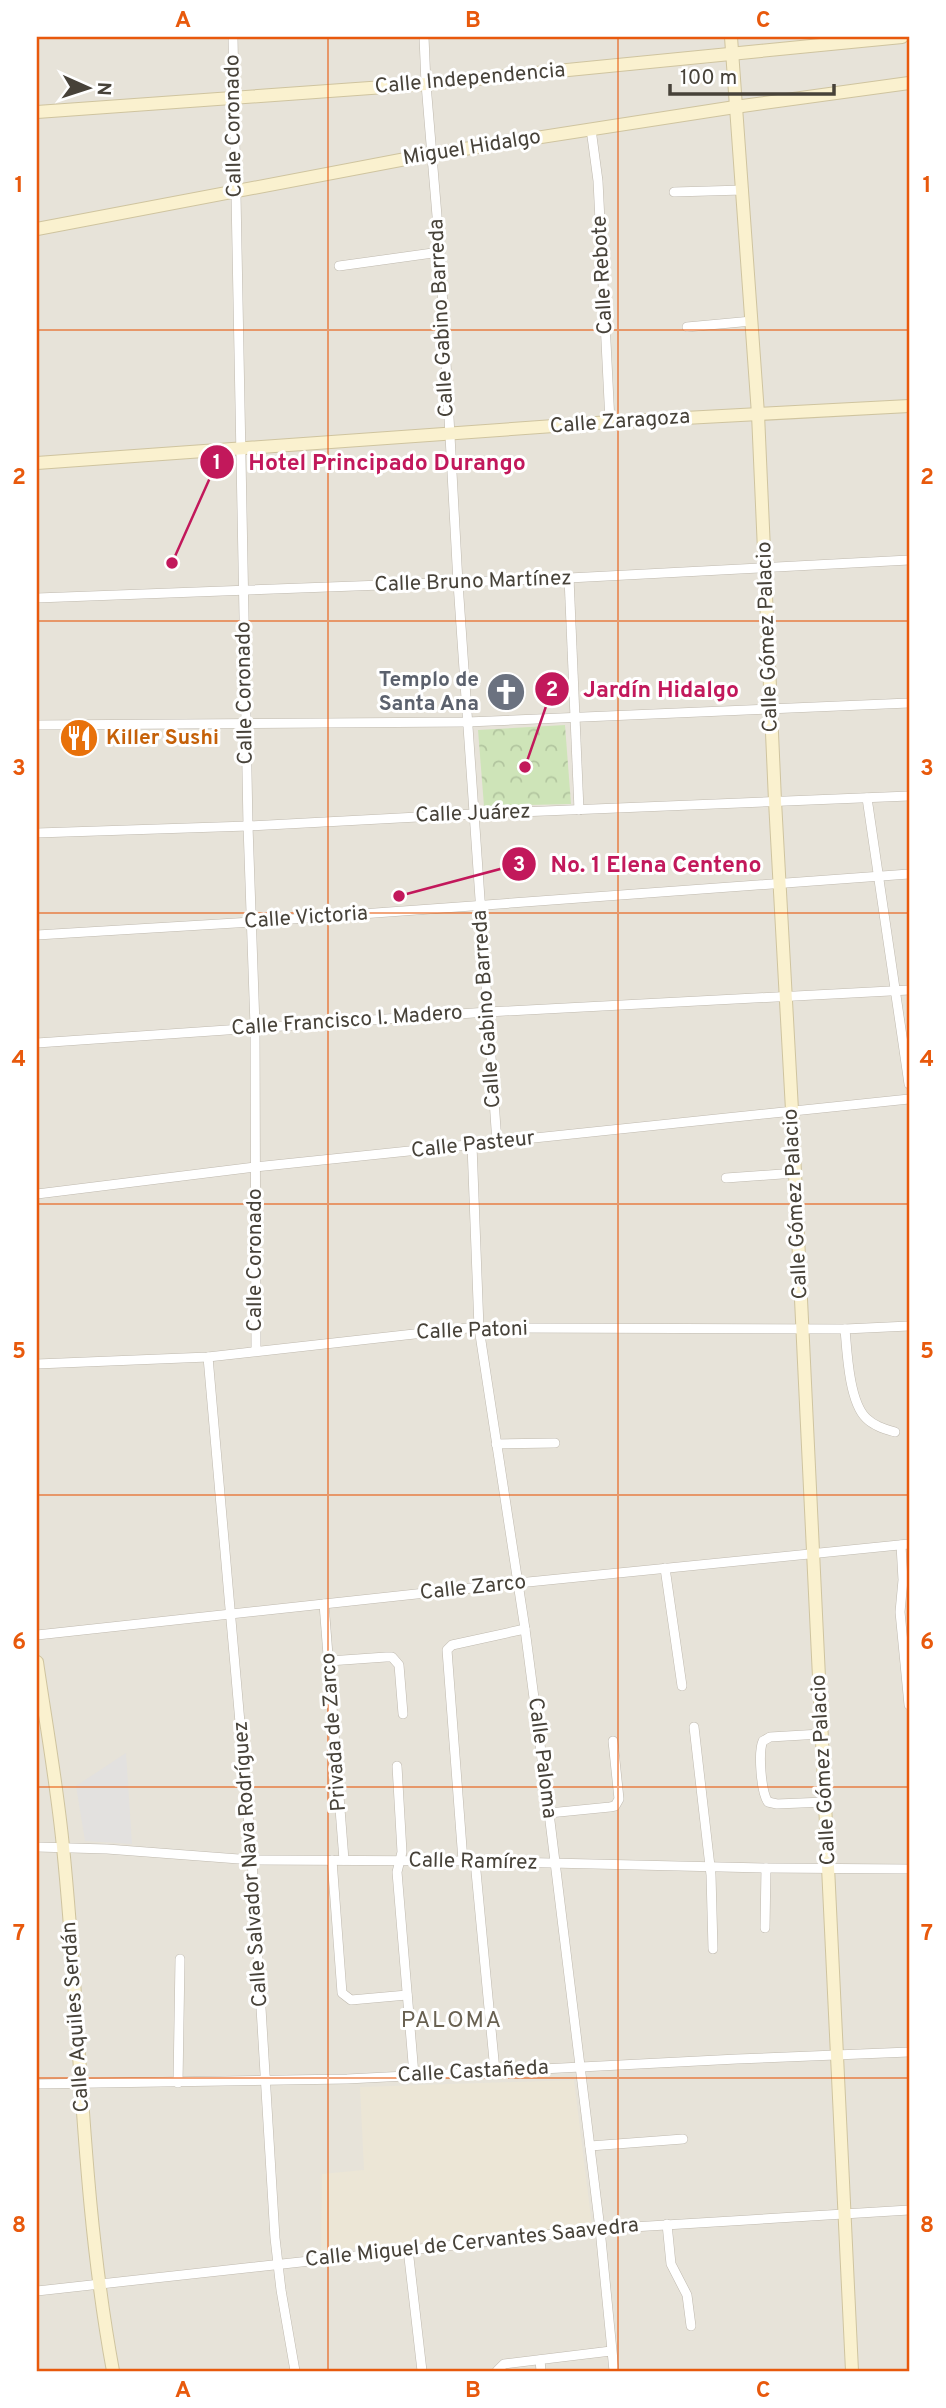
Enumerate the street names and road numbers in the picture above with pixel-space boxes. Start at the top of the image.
street label: Calle Coronado [219,54,249,198]
street label: Calle Independencia [373,57,567,101]
street label: Miguel Hidalgo [401,124,543,172]
street label: Calle Rebote [586,215,620,335]
street label: Calle Gabino Barreda [423,218,461,418]
street label: Calle Zaragoza [549,404,691,440]
street label: Calle Gómez Palacio [751,541,785,733]
street label: Calle Bruno Martínez [374,565,572,599]
street label: Calle Coronado [230,621,260,765]
street label: Calle Juárez [415,798,531,830]
street label: Calle Victoria [243,900,369,936]
street label: Calle Gabino Barreda [467,909,507,1109]
street label: Calle Francisco I. Madero [230,999,464,1043]
street label: Calle Gómez Palacio [778,1108,814,1300]
street label: Calle Pasteur [410,1125,536,1165]
street label: Calle Coronado [242,1188,269,1332]
street label: Calle Patoni [416,1316,528,1346]
street label: Calle Zarco [418,1569,528,1607]
street label: Privada de Zarco [315,1652,353,1812]
street label: Calle Gómez Palacio [806,1674,842,1866]
street label: Calle Paloma [521,1696,563,1820]
street label: Calle Salvador Nava Rodríguez [228,1720,274,2008]
street label: Calle Ramírez [408,1847,538,1877]
street label: Calle Aquiles Serdán [56,1921,96,2113]
street label: Calle Castañeda [397,2055,549,2089]
street label: Calle Miguel de Cervantes Saavedra [304,2212,640,2274]

